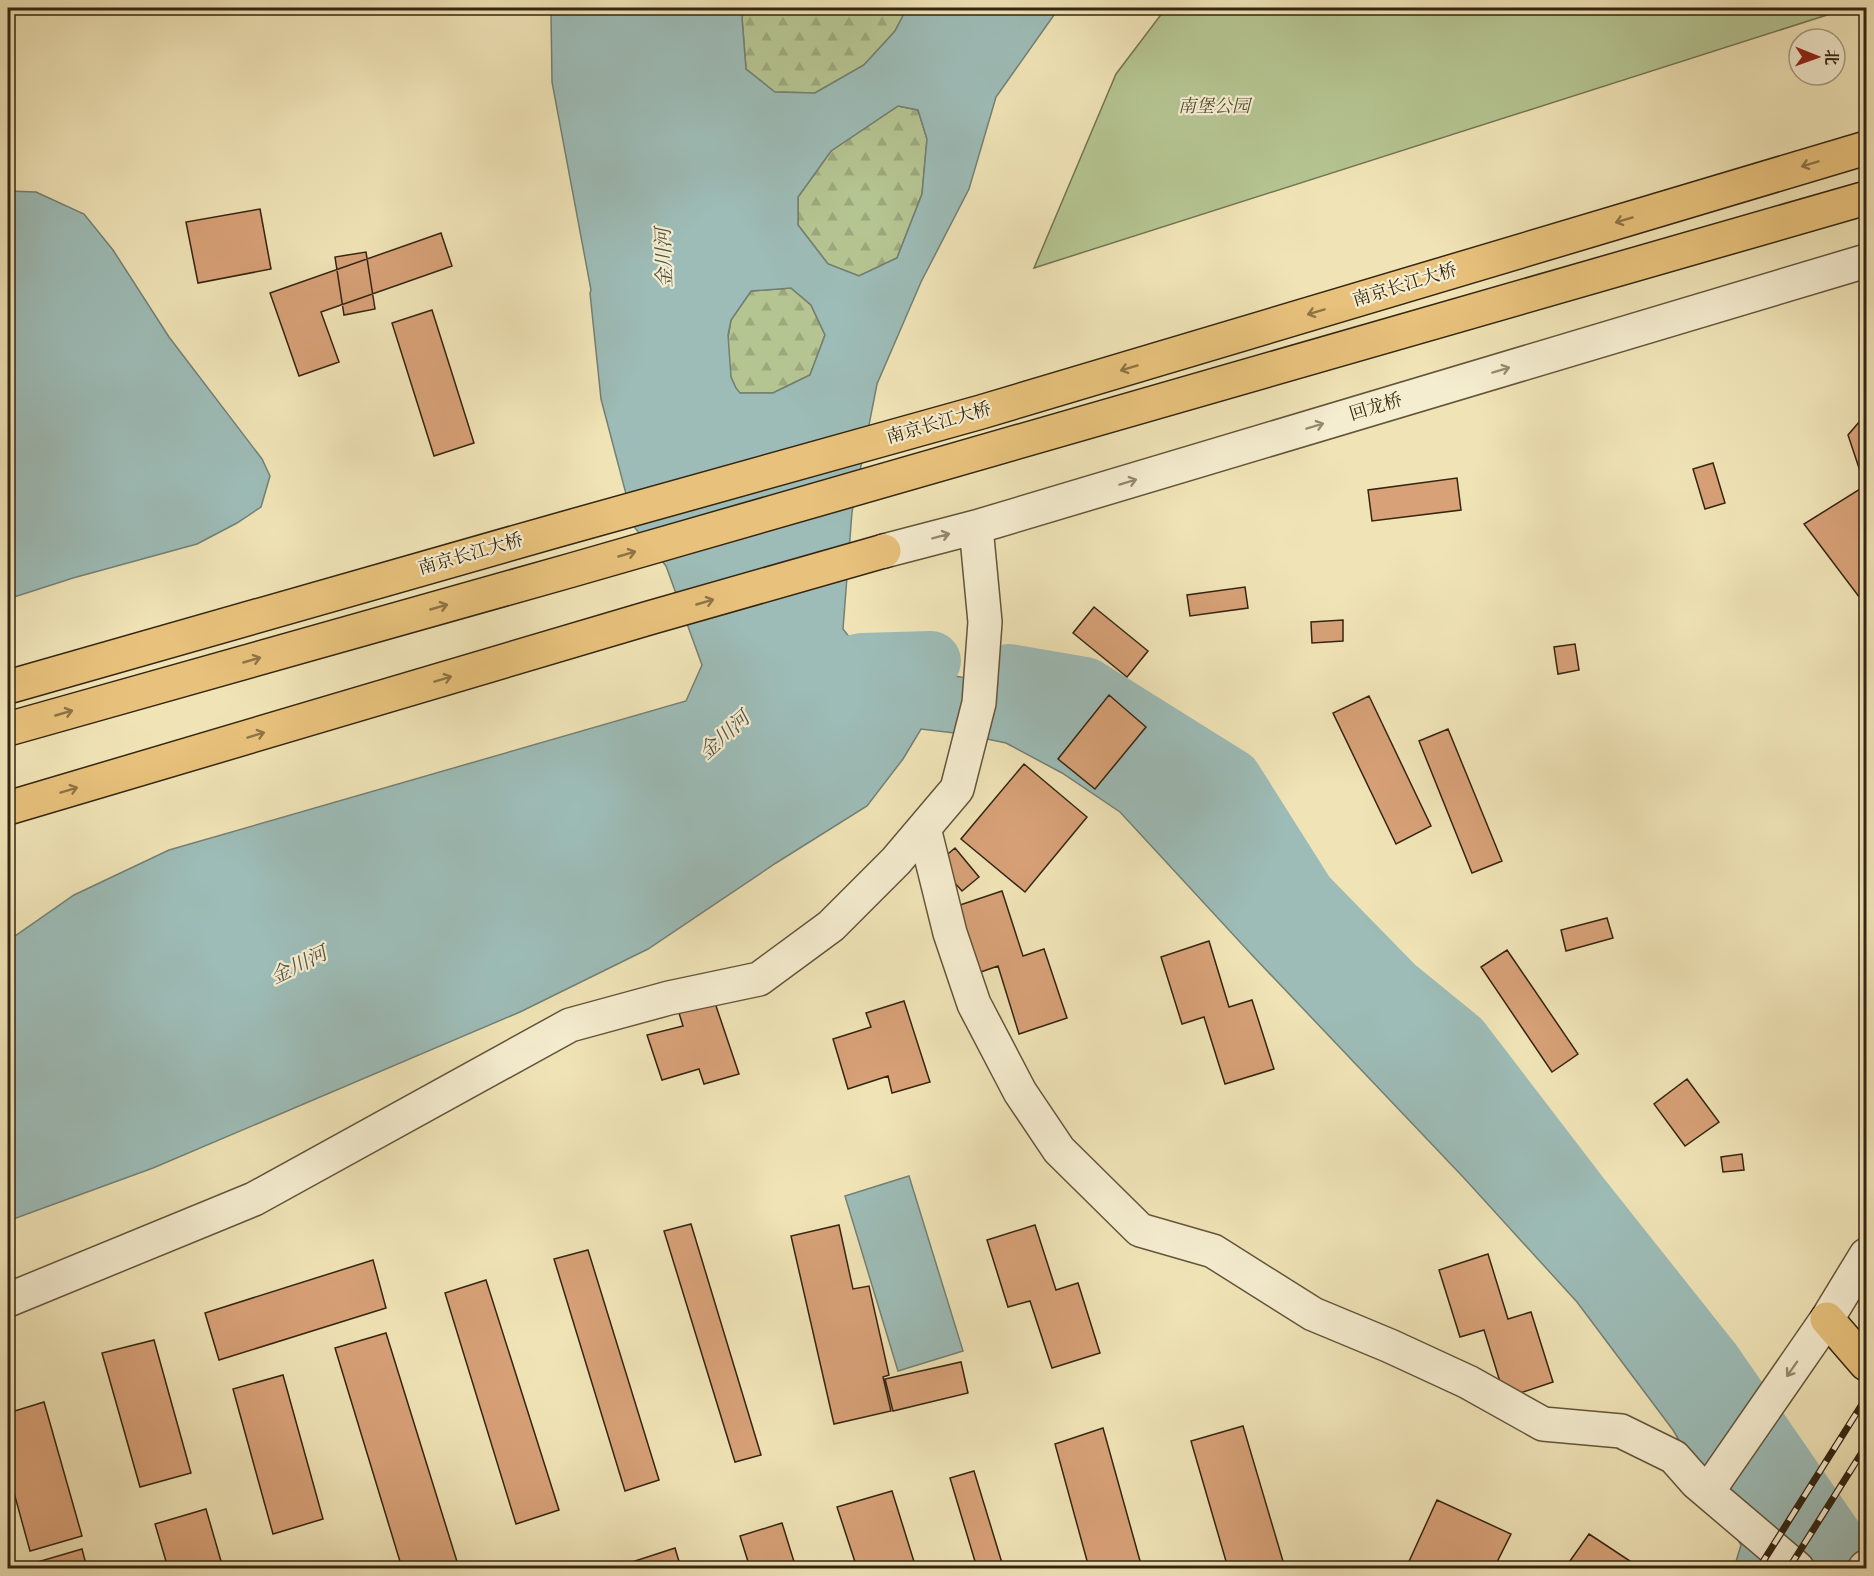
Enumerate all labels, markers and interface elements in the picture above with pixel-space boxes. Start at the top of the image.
north arrow [1787,27,1847,87]
text: 北 [1820,49,1840,65]
park label: 南堡公园 [1178,96,1253,119]
one-way arrow [1801,159,1820,170]
one-way arrow [1615,215,1634,226]
water label: 金川河 [651,225,679,288]
street label: 南京长江大桥 [1350,259,1460,313]
one-way arrow [1307,307,1326,318]
one-way arrow [1120,363,1139,374]
one-way arrow [1492,364,1511,375]
street label: 回龙桥 [1347,389,1405,427]
street label: 南京长江大桥 [884,398,994,450]
one-way arrow [1305,420,1324,431]
one-way arrow [1118,476,1137,487]
street label: 南京长江大桥 [416,529,526,581]
one-way arrow [931,530,950,542]
one-way arrow [617,548,636,559]
one-way arrow [695,595,714,607]
one-way arrow [429,601,448,613]
one-way arrow [242,654,261,665]
one-way arrow [433,673,452,684]
water label: 金川河 [694,705,758,765]
one-way arrow [54,707,73,718]
one-way arrow [246,729,265,740]
one-way arrow [59,784,78,795]
water label: 金川河 [267,940,334,990]
one-way arrow [1786,1361,1798,1377]

